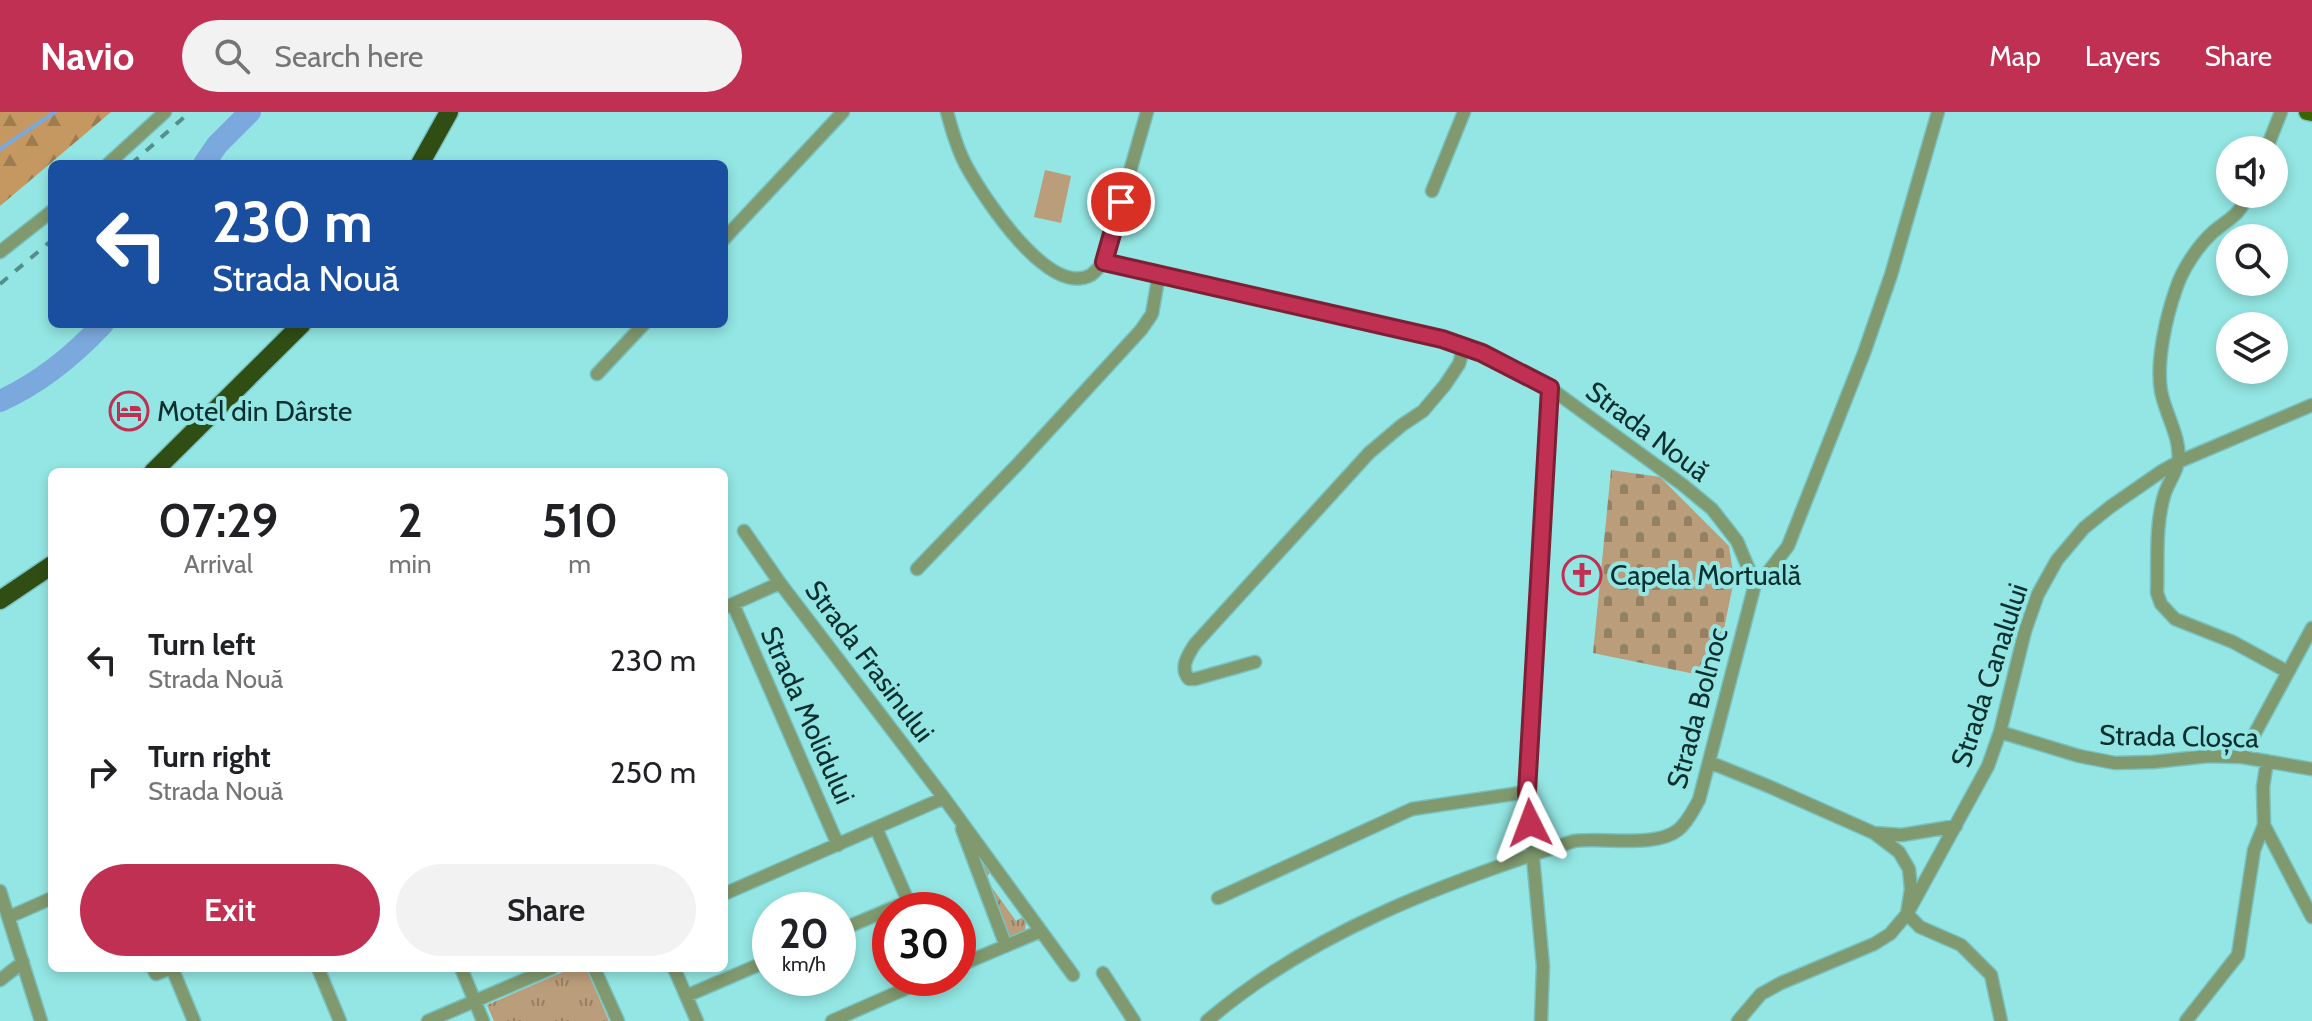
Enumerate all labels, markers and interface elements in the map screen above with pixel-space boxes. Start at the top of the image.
search box [182,20,742,92]
text: Navio [40,33,134,80]
icon: search [210,34,254,78]
text: Search here [274,38,423,75]
text: Map [1989,39,2041,73]
text: Layers [2085,39,2160,73]
text: Share [2204,39,2272,73]
map controls [2216,136,2288,384]
button: sound [2216,136,2288,208]
pin [1087,168,1155,236]
icon: arrive [1099,180,1143,224]
text: 230 m [212,188,373,256]
icon: left [80,192,184,296]
button: search [2216,224,2288,296]
text: Strada Nouă [212,256,399,300]
button: layers [2216,312,2288,384]
street label: Strada Nouă [1580,374,1717,489]
hotel icon: Motel din Dârste [108,390,150,432]
place label: Motel din Dârste [157,394,352,428]
text: 07:29 [158,491,279,549]
text: 2 [397,491,423,549]
text: 510 [541,491,618,549]
text: Arrival [184,548,253,580]
text: min [389,548,432,580]
text: m [568,548,591,580]
church icon: Capela Mortuală [1561,554,1603,596]
place label: Capela Mortuală [1610,558,1802,592]
street label: Strada Frasinului [798,574,942,748]
street label: Strada Canalului [1943,579,2035,771]
street label: Strada Molidului [754,621,862,809]
street label: Strada Bolnoc [1659,624,1735,792]
text: Turn left [148,626,256,663]
icon: left [80,638,124,682]
text: 230 m [610,642,696,679]
text: Strada Nouă [148,663,283,695]
street label: Strada Cloșca [2099,718,2260,755]
text: Turn right [148,738,271,775]
icon: right [80,750,124,794]
text: 250 m [610,754,696,791]
text: Strada Nouă [148,775,283,807]
position arrow [1488,781,1572,865]
button: Exit [80,864,380,956]
button: Share [396,864,696,956]
speed limit sign: 30 [872,892,976,996]
text: 20 [779,909,829,958]
text: km/h [782,952,826,976]

